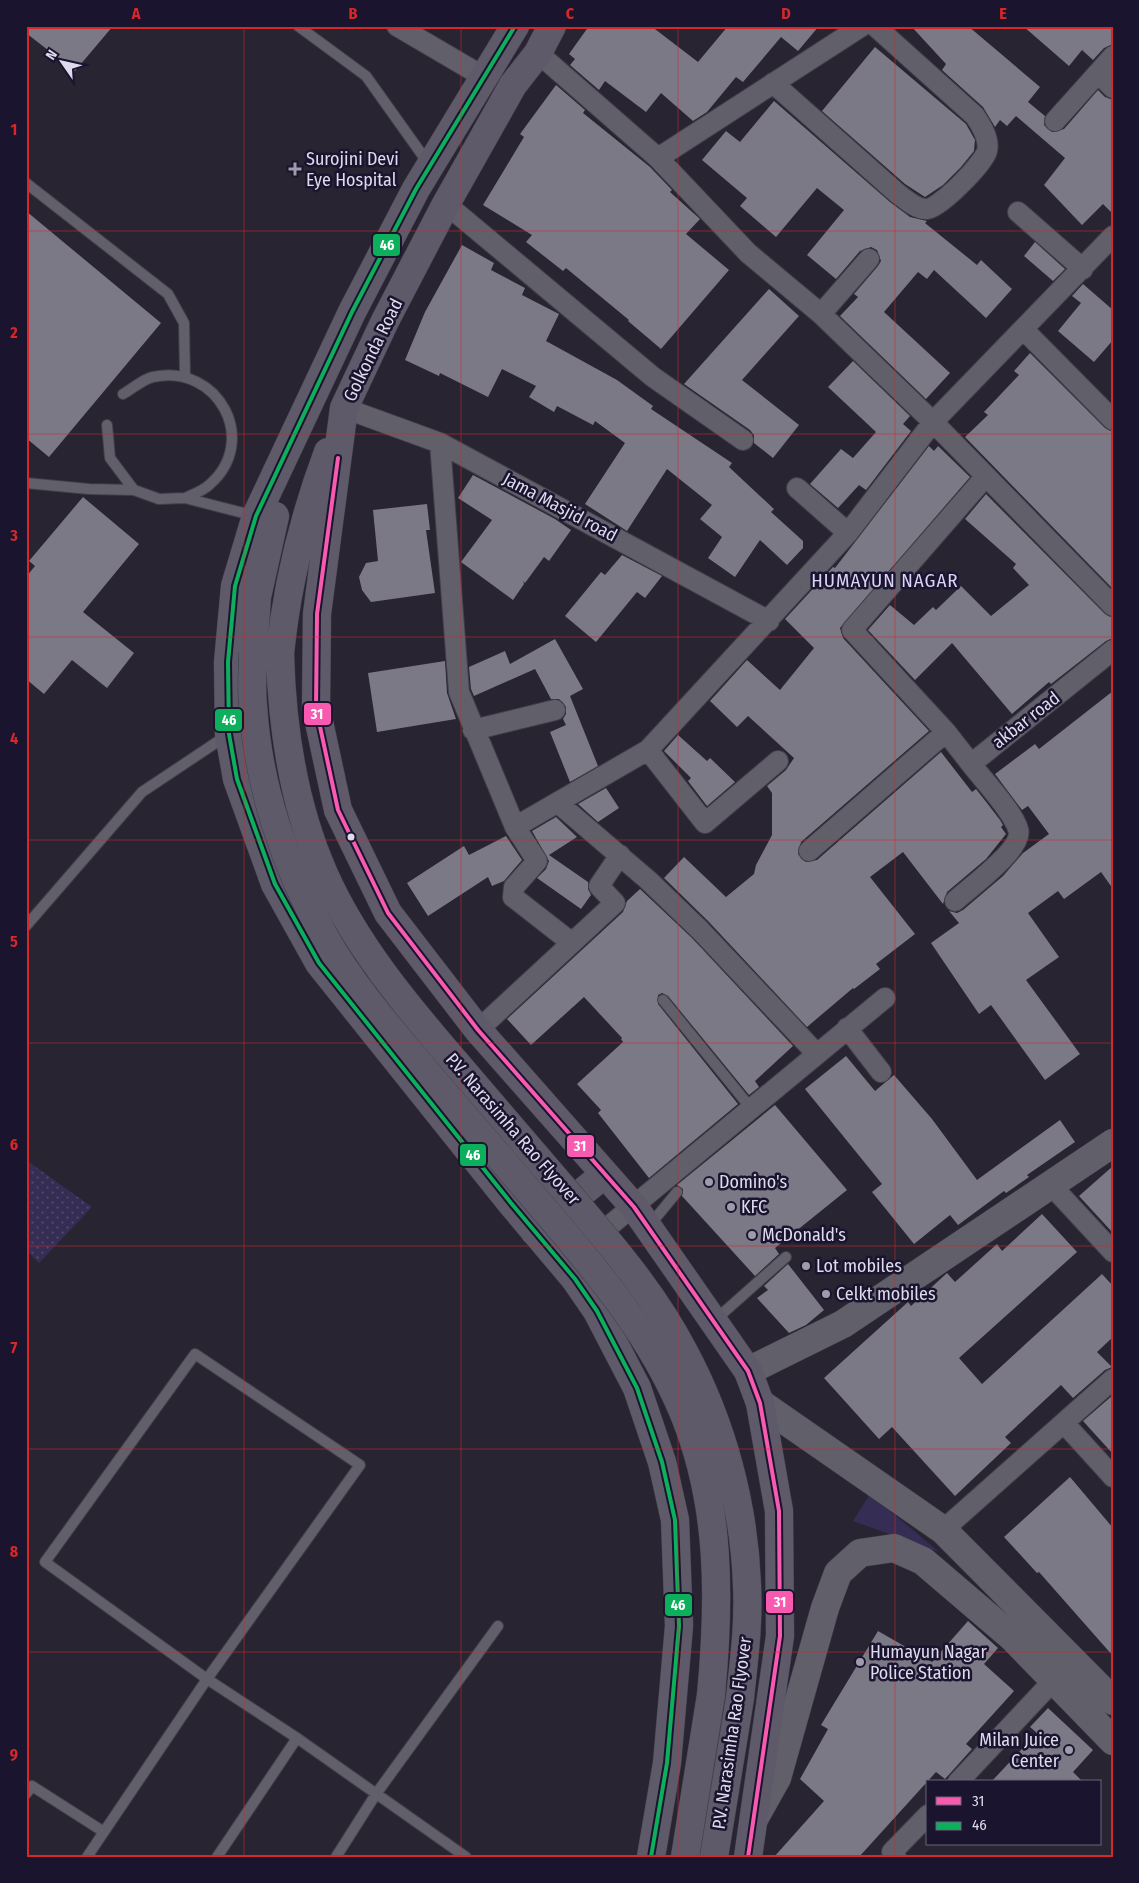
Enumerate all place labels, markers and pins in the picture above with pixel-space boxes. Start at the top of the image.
place label: Surojini Devi Eye Hospital [306,148,399,191]
marker: Surojini Devi Eye Hospital [288,162,302,176]
unlabelled marker [346,832,356,842]
place label: Domino's [719,1171,788,1193]
marker: Domino's [703,1176,715,1188]
place label: KFC [741,1196,767,1218]
marker: KFC [725,1201,737,1213]
place label: McDonald's [762,1224,846,1246]
marker: McDonald's [746,1229,758,1241]
place label: Lot mobiles [816,1255,902,1277]
marker: Lot mobiles [800,1260,812,1272]
place label: Celkt mobiles [836,1283,936,1305]
marker: Celkt mobiles [820,1288,832,1300]
place label: Humayun Nagar Police Station [870,1641,987,1684]
marker: Humayun Nagar Police Station [854,1656,866,1668]
place label: Milan Juice Center [979,1729,1060,1772]
marker: Milan Juice Center [1063,1744,1075,1756]

